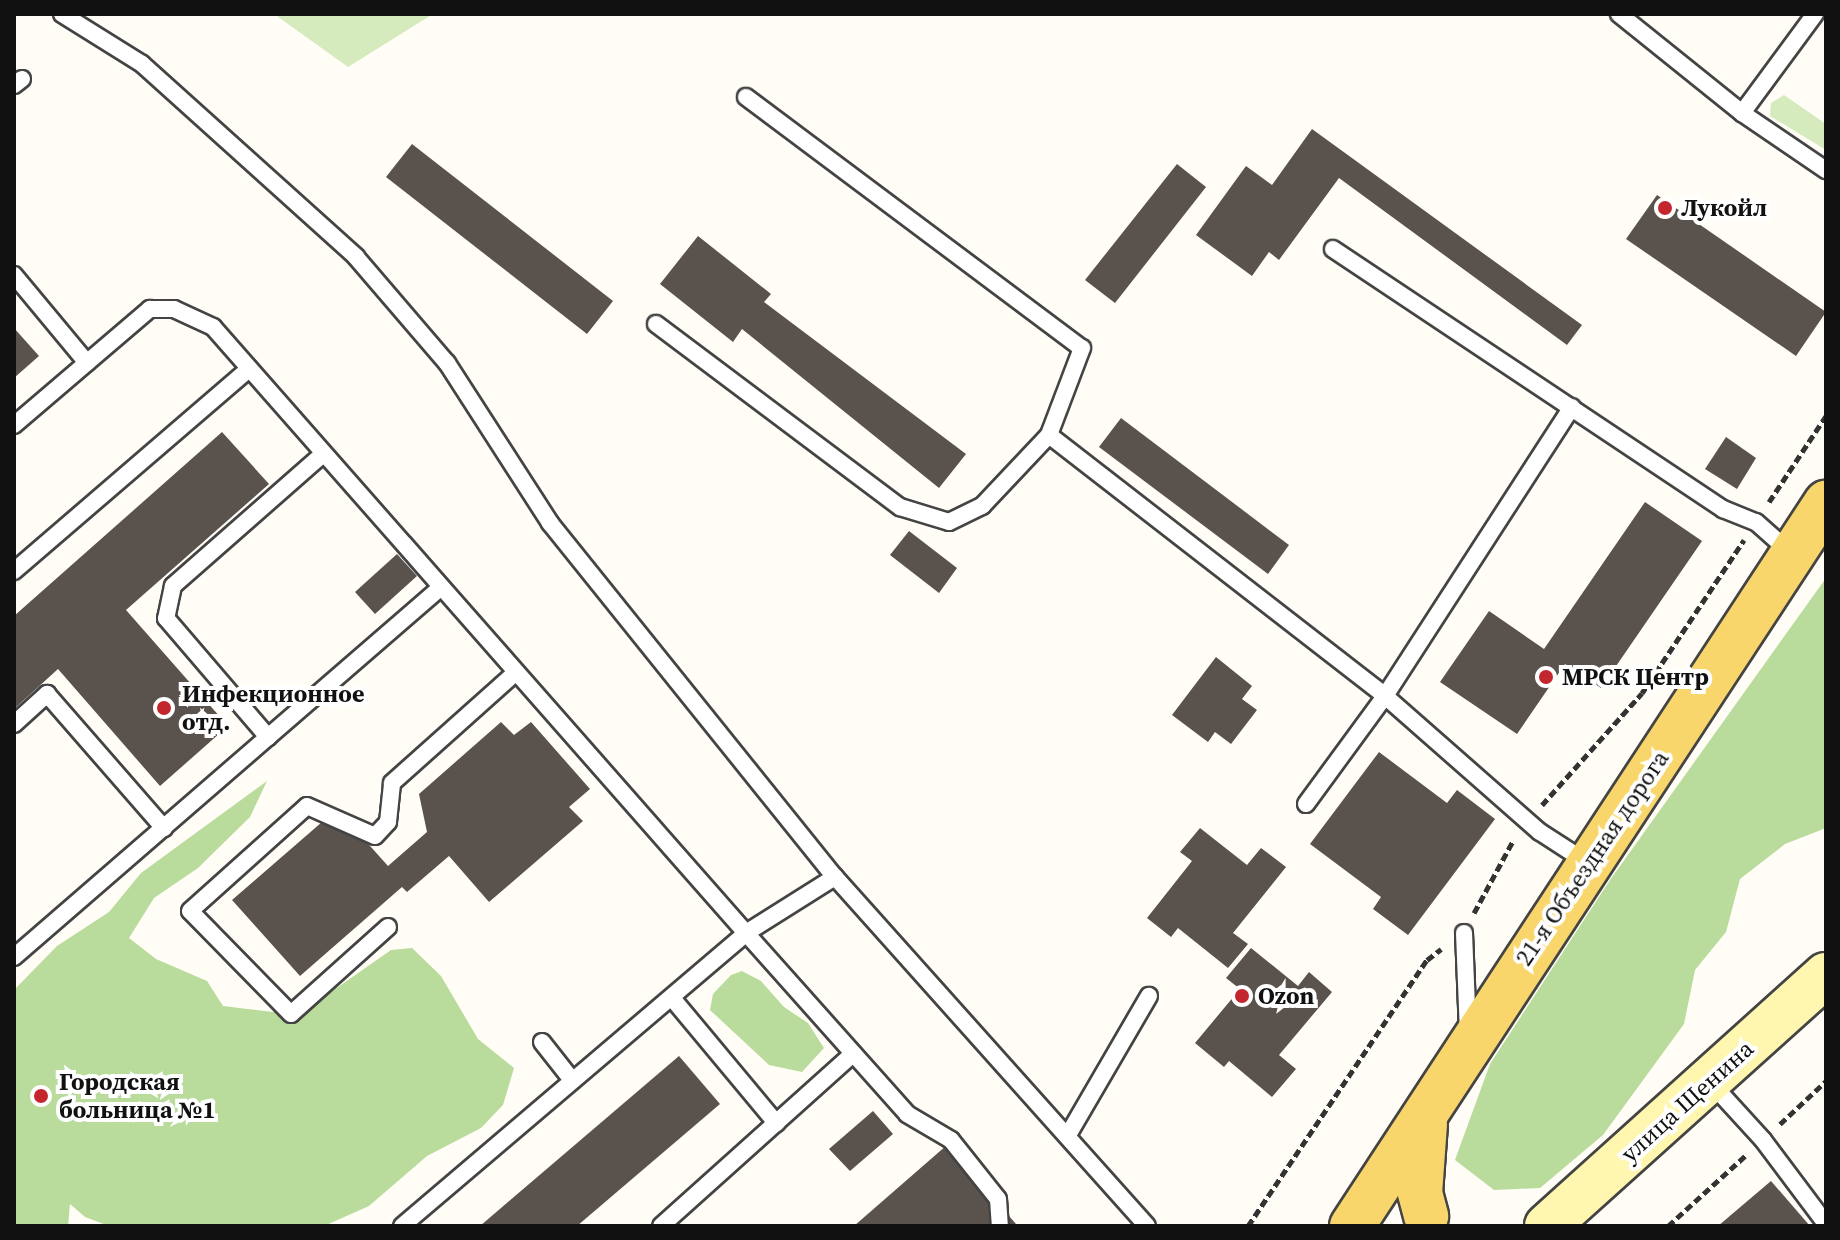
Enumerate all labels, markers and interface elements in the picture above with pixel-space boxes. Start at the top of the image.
place label: Лукойл [1681,194,1767,222]
marker: Лукойл [1656,199,1674,217]
place label: МРСК Центр [1562,663,1709,691]
marker: МРСК Центр [1537,668,1555,686]
place label: Инфекционное отд. [182,680,364,736]
marker: Инфекционное отд. [153,697,175,719]
street label: 21-я Объездная дорога [1509,745,1675,971]
place label: Ozon [1258,982,1314,1010]
marker: Ozon [1233,987,1251,1005]
street label: улица Щенина [1615,1034,1759,1168]
place label: Городская больница №1 [59,1068,216,1124]
marker: Городская больница №1 [30,1085,52,1107]

